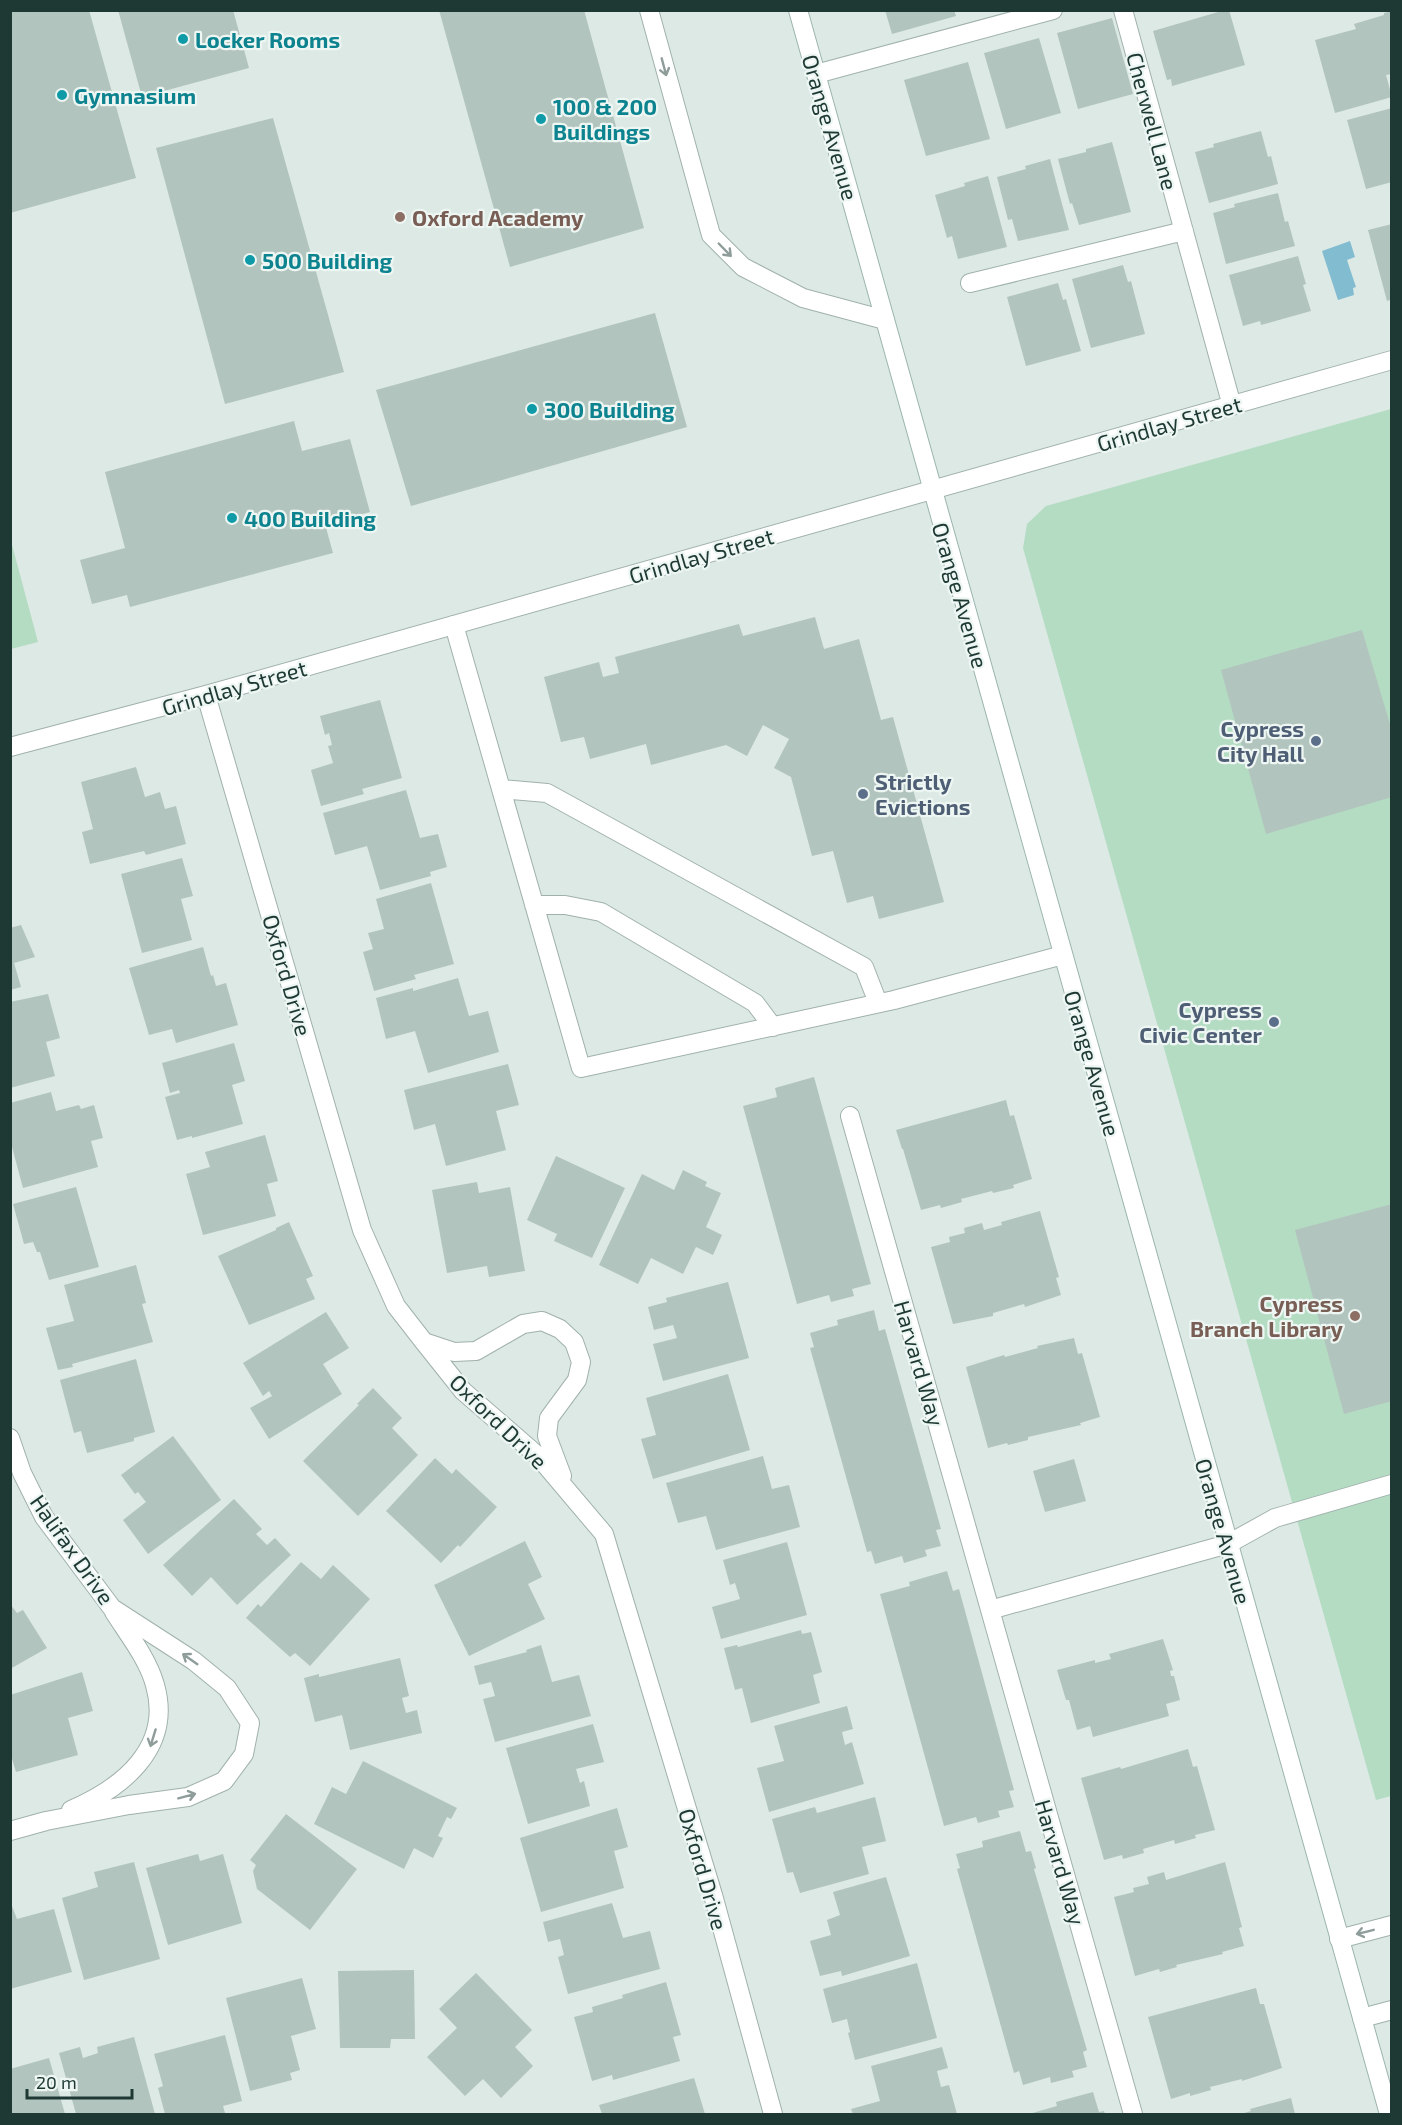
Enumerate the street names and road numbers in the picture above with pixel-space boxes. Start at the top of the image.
street label: Cherwell Lane [1122,49,1184,193]
street label: Orange Avenue [798,51,864,203]
street label: Grindlay Street [1094,390,1244,456]
street label: Orange Avenue [928,519,994,671]
street label: Grindlay Street [626,522,776,588]
street label: Grindlay Street [159,654,309,720]
street label: Oxford Drive [258,911,318,1039]
street label: Orange Avenue [1060,987,1126,1139]
street label: Harvard Way [890,1297,950,1429]
street label: Oxford Drive [445,1368,553,1474]
street label: Orange Avenue [1191,1455,1257,1607]
street label: Halifax Drive [26,1489,120,1609]
street label: Harvard Way [1031,1796,1091,1928]
street label: Oxford Drive [674,1805,734,1933]

